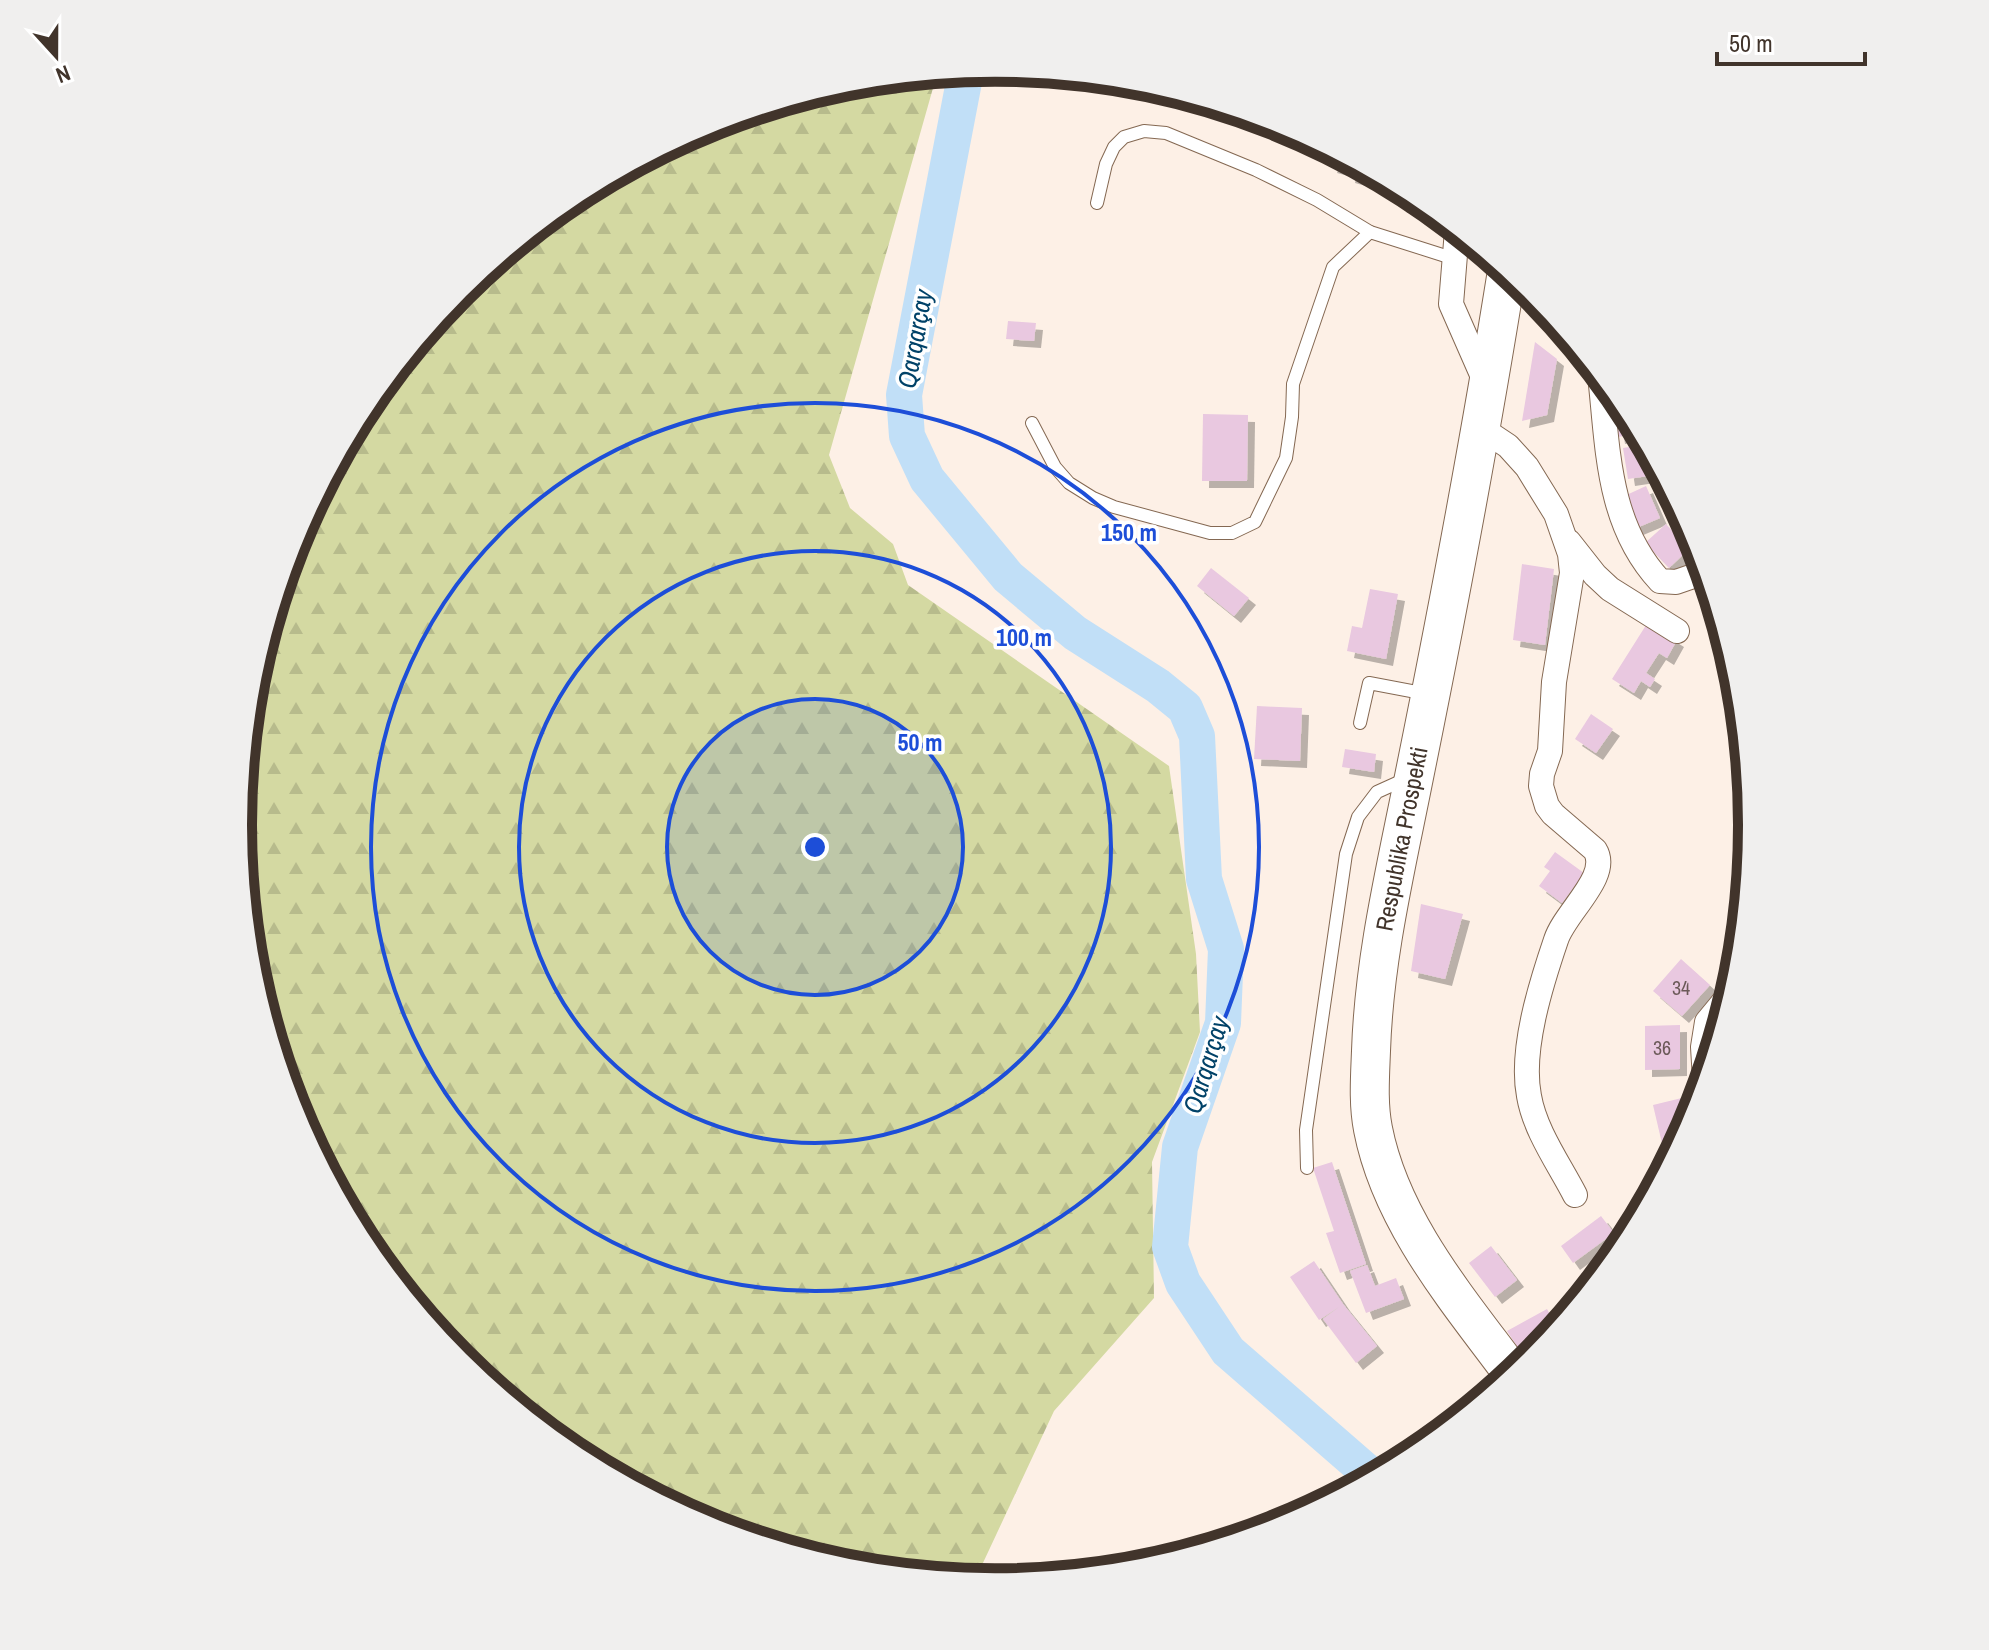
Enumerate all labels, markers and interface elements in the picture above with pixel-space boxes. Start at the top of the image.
north arrow [16,16,96,96]
scale bar [1717,16,1865,66]
text: 50 m [1729,27,1773,59]
text: N [52,58,75,91]
water label: Qarqarçay [889,286,941,391]
text: 150 m [1101,516,1157,548]
text: 100 m [996,621,1052,653]
text: 50 m [898,726,942,758]
street label: Respublika Prospekti [1367,744,1435,934]
centre of rings [801,833,829,861]
house number: 34 [1672,974,1690,1001]
water label: Qarqarçay [1174,1011,1237,1118]
house number: 36 [1653,1034,1671,1061]

